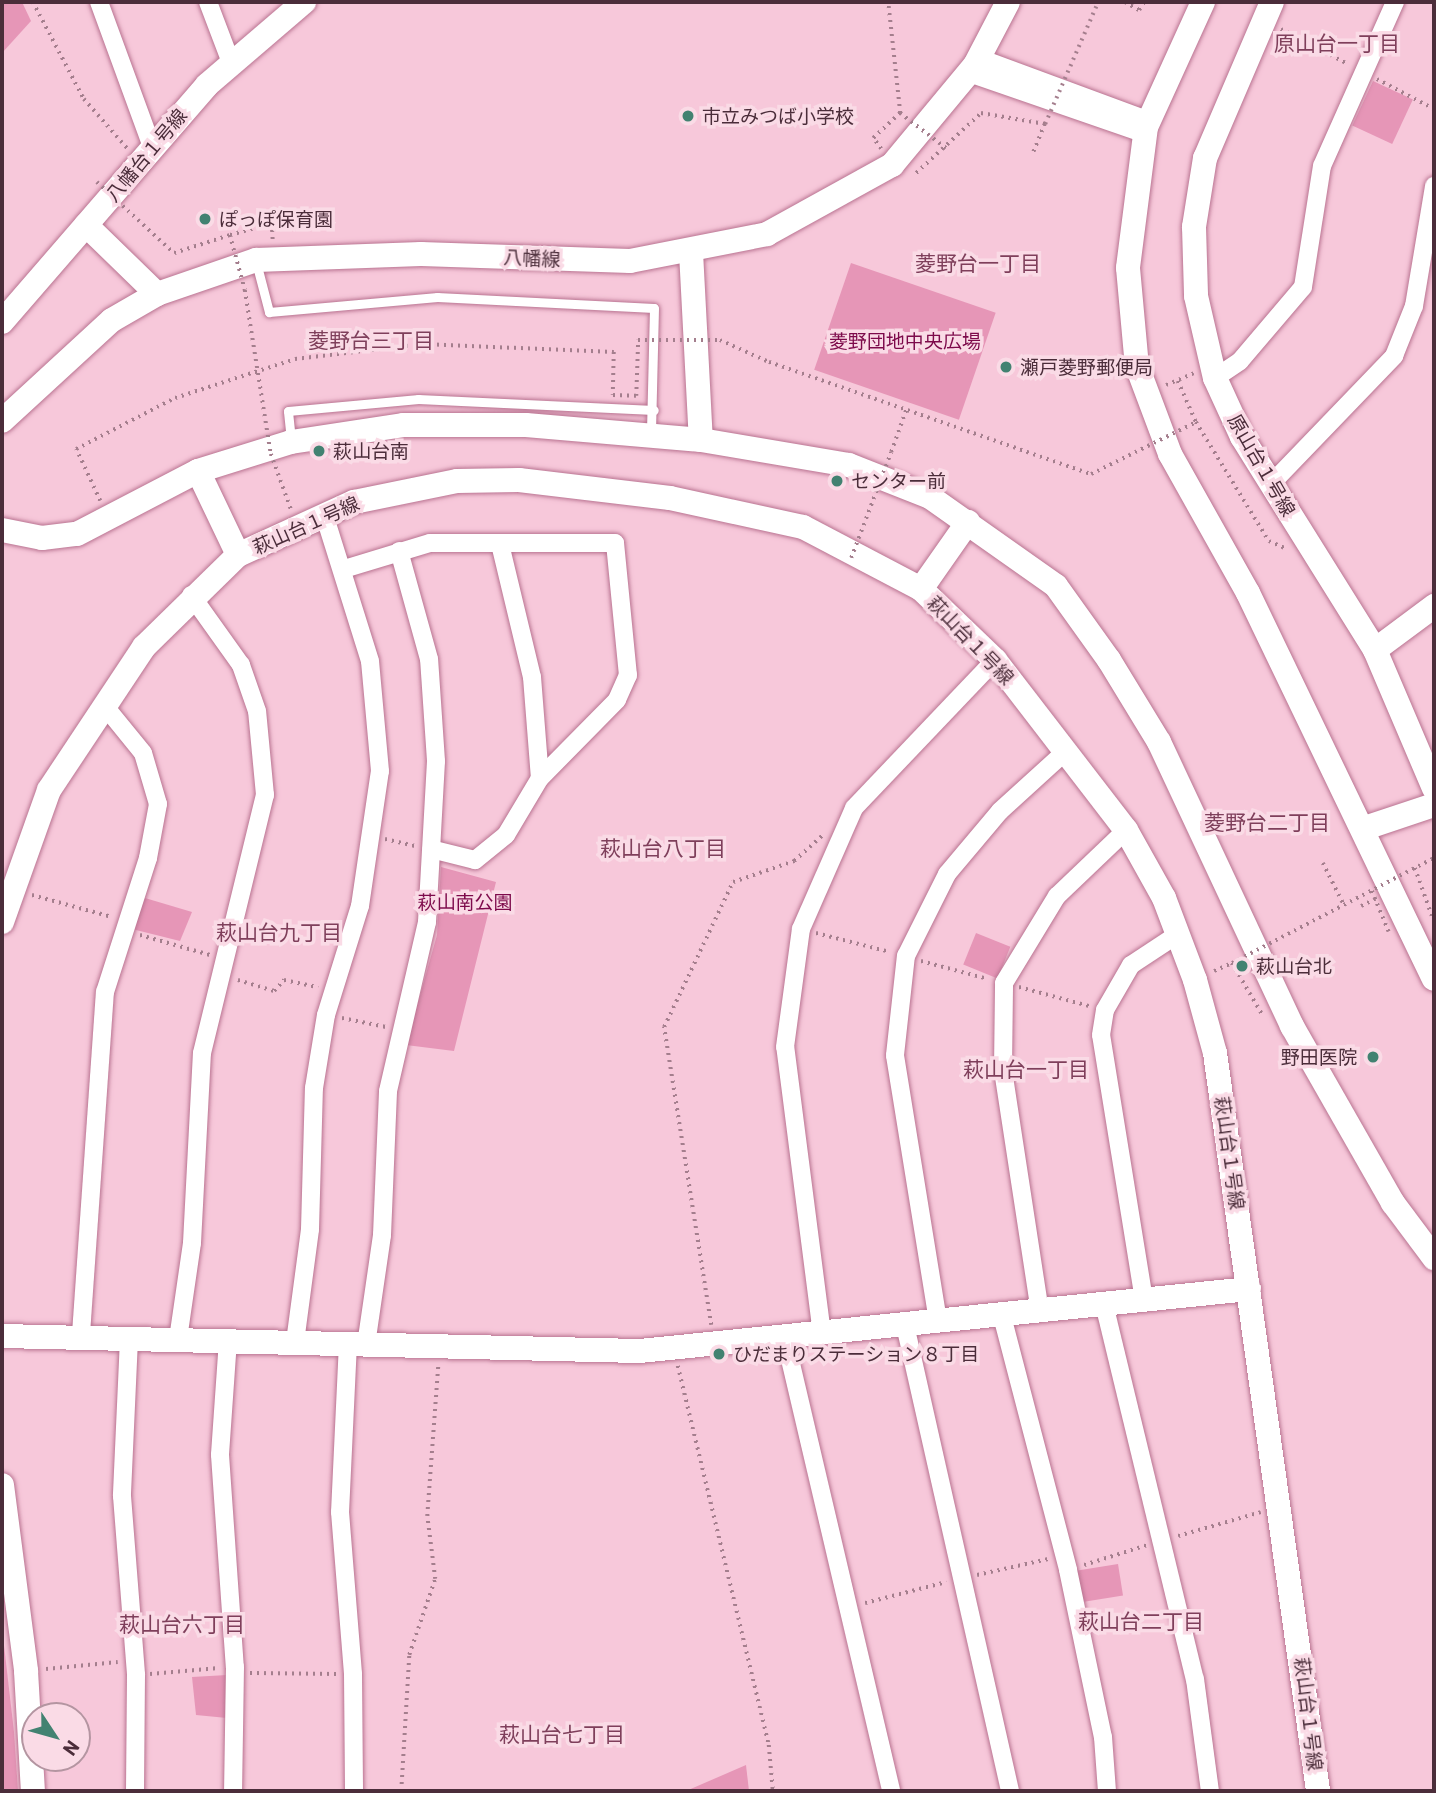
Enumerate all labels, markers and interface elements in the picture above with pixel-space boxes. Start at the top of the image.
district label: 原山台一丁目 [1274,30,1400,56]
street label: 八幡台１号線 [101,104,191,206]
place label: 市立みつば小学校 [702,105,854,127]
marker: 市立みつば小学校 [680,108,696,124]
place label: ぽっぽ保育園 [219,208,333,230]
marker: ぽっぽ保育園 [197,211,213,227]
street label: 八幡線 [503,246,561,270]
district label: 菱野台一丁目 [915,250,1041,276]
district label: 菱野台三丁目 [308,327,434,353]
park label: 菱野団地中央広場 [829,330,981,352]
place label: 瀬戸菱野郵便局 [1020,356,1153,378]
marker: 瀬戸菱野郵便局 [998,359,1014,375]
street label: 原山台１号線 [1224,410,1300,520]
place label: 萩山台南 [333,440,409,462]
marker: 萩山台南 [311,443,327,459]
place label: センター前 [851,470,946,492]
marker: センター前 [829,473,845,489]
street label: 萩山台１号線 [249,491,363,559]
street label: 萩山台１号線 [923,591,1019,689]
district label: 菱野台二丁目 [1204,809,1330,835]
district label: 萩山台八丁目 [600,835,726,861]
park label: 萩山南公園 [418,891,512,913]
district label: 萩山台九丁目 [216,919,342,945]
place label: 萩山台北 [1256,955,1332,977]
marker: 萩山台北 [1234,958,1250,974]
place label: 野田医院 [1281,1046,1357,1068]
marker: 野田医院 [1363,1047,1383,1067]
district label: 萩山台一丁目 [963,1056,1089,1082]
street label: 萩山台１号線 [1211,1095,1249,1211]
place label: ひだまりステーション８丁目 [733,1343,980,1365]
marker: ひだまりステーション８丁目 [711,1346,727,1362]
district label: 萩山台二丁目 [1078,1608,1204,1634]
district label: 萩山台六丁目 [119,1611,245,1637]
street label: 萩山台１号線 [1291,1656,1327,1772]
north arrow [21,1702,91,1772]
district label: 萩山台七丁目 [499,1721,625,1747]
text: N [59,1737,85,1760]

